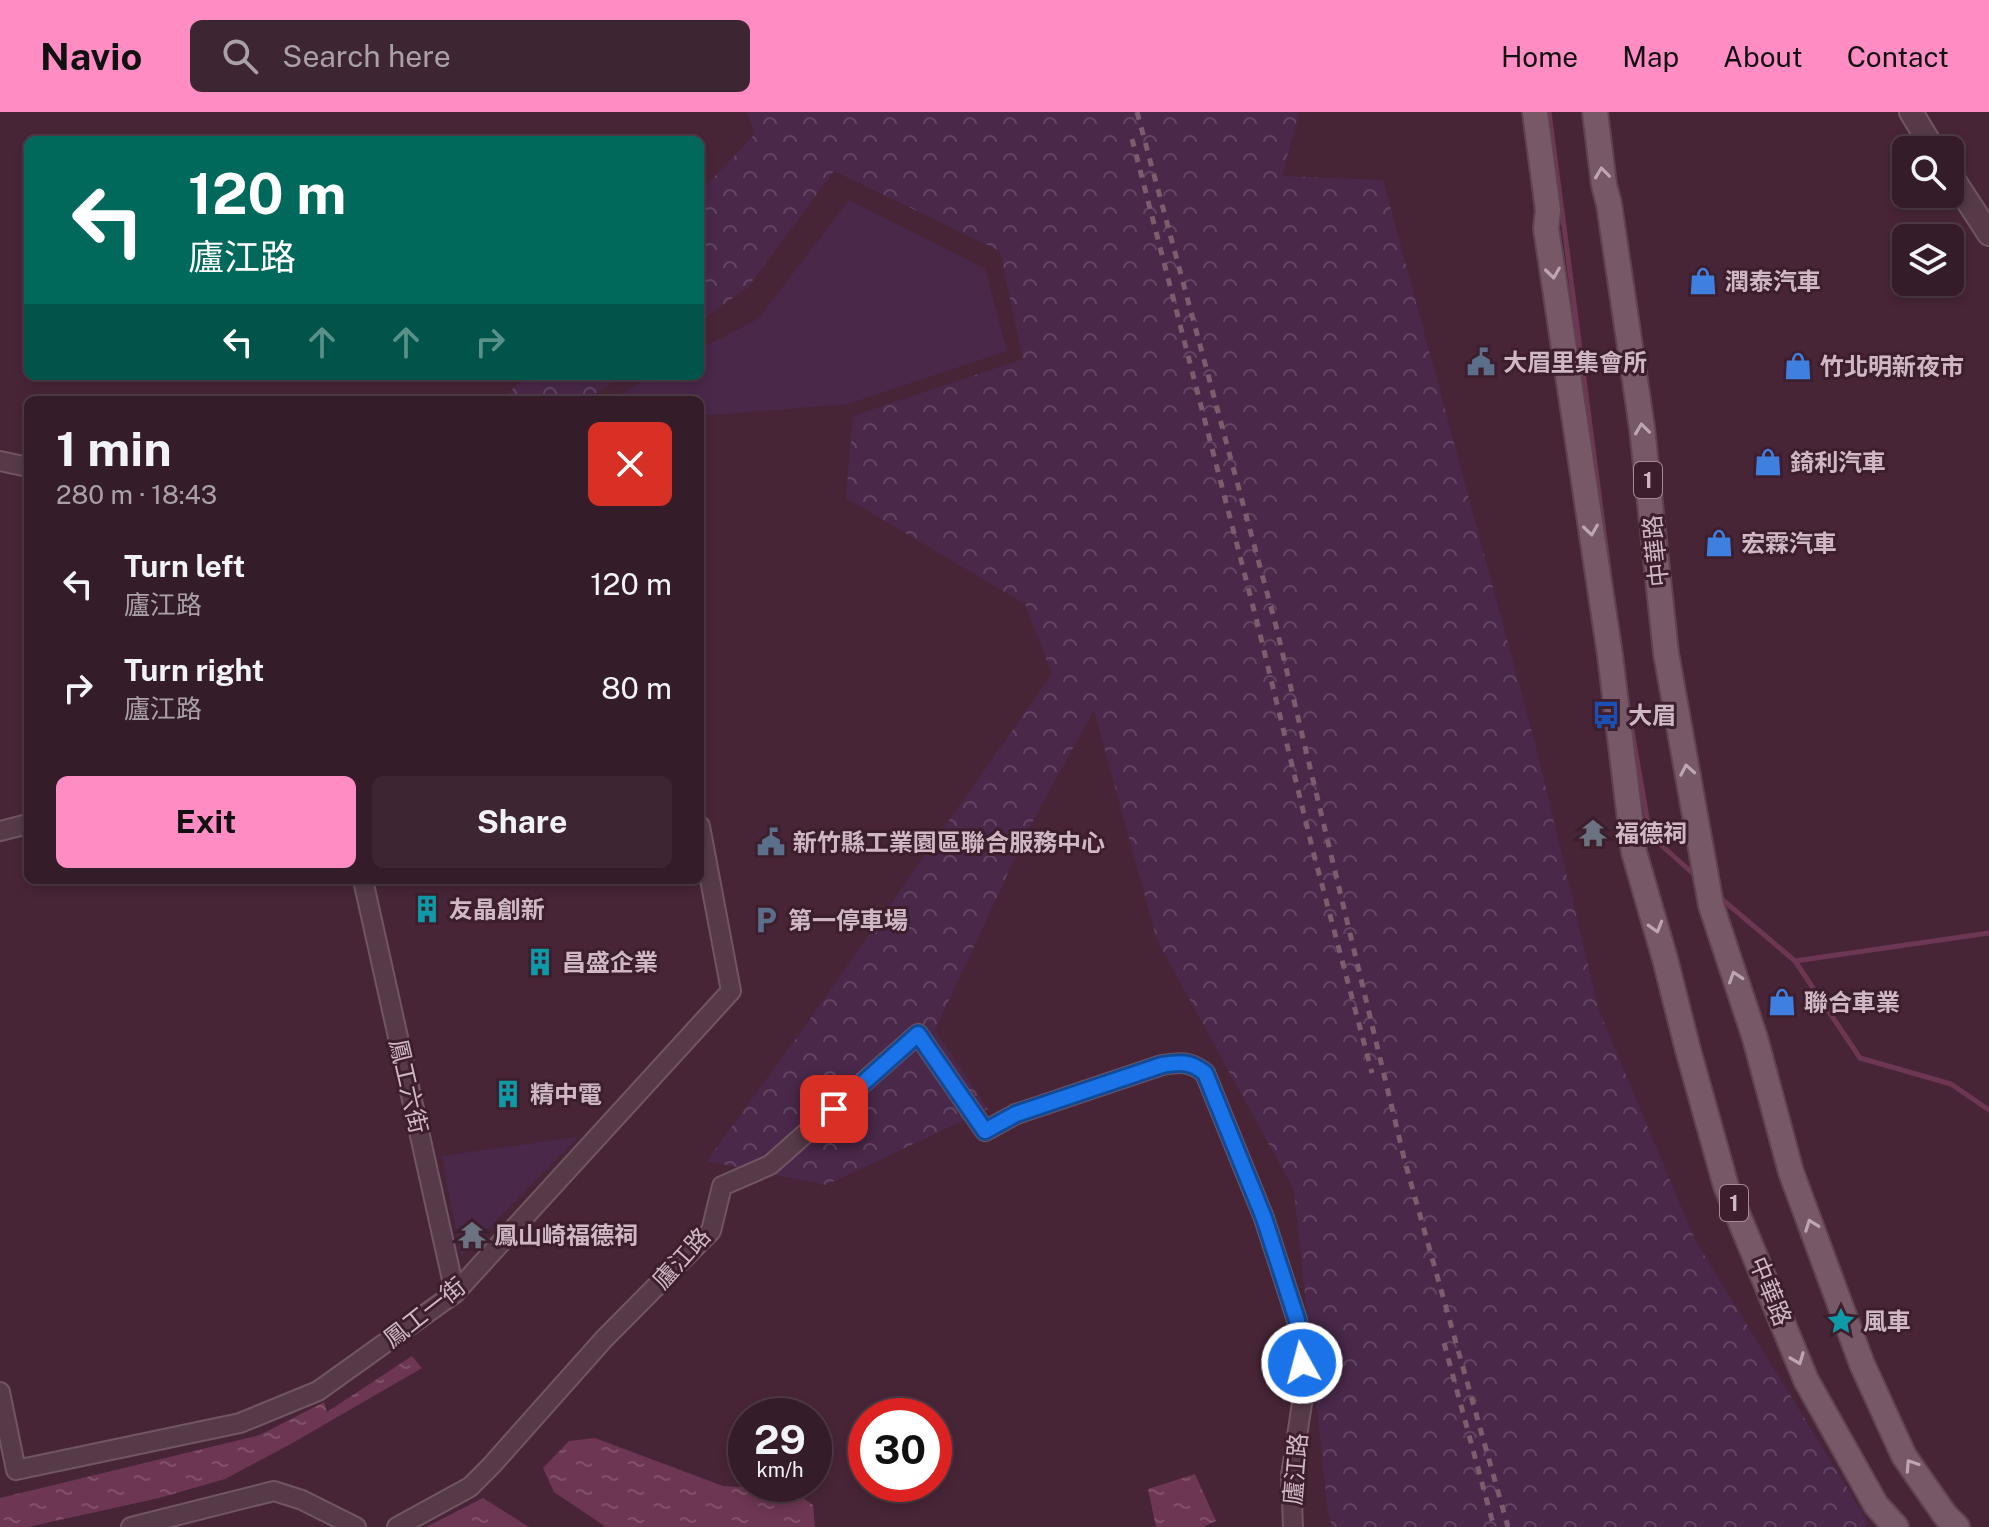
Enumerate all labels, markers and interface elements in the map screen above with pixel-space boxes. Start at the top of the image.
search box [190,20,750,92]
text: Navio [40,34,142,79]
icon: search [218,34,262,78]
text: Search here [282,38,451,74]
text: Home [1501,40,1578,73]
text: Map [1622,40,1679,73]
text: About [1723,40,1803,73]
text: Contact [1847,40,1949,73]
map controls [1892,136,1964,296]
button: search [1892,136,1964,208]
text: 120 m [188,161,346,227]
one-way arrow [1594,166,1611,179]
icon: left [56,168,160,272]
button: layers [1892,224,1964,296]
text: 廬江路 [188,236,296,278]
one-way arrow [1544,266,1561,279]
shop icon: 潤泰汽車 [1688,266,1718,296]
place label: 潤泰汽車 [1725,267,1821,295]
icon: left [216,320,260,364]
icon: ahead [300,320,344,364]
icon: ahead [384,320,428,364]
icon: right [468,320,512,364]
public building icon: 大眉里集會所 [1466,347,1496,377]
place label: 大眉里集會所 [1503,348,1647,376]
shop icon: 竹北明新夜市 [1783,351,1813,381]
place label: 竹北明新夜市 [1820,352,1964,380]
text: 1 min [56,420,172,477]
button: close [588,422,672,506]
one-way arrow [1634,423,1651,436]
shop icon: 錡利汽車 [1753,447,1783,477]
place label: 錡利汽車 [1790,448,1886,476]
road number: 1 [1634,462,1662,498]
text: 280 m · 18:43 [56,479,217,510]
street label: 中華路 [1637,514,1673,588]
one-way arrow [1582,523,1599,537]
shop icon: 宏霖汽車 [1704,528,1734,558]
place label: 宏霖汽車 [1741,529,1837,557]
text: Turn left [124,548,245,584]
icon: left [56,562,100,606]
text: 120 m [590,566,672,602]
text: 廬江路 [124,589,202,620]
text: Turn right [124,652,264,688]
icon: right [56,666,100,710]
text: 80 m [601,670,672,706]
text: 廬江路 [124,693,202,724]
bus stop icon: 大眉 [1591,700,1621,730]
place label: 大眉 [1628,701,1676,729]
one-way arrow [1679,764,1696,777]
button: Exit [56,776,356,868]
button: Share [372,776,672,868]
temple icon: 福德祠 [1578,818,1608,848]
place label: 福德祠 [1615,819,1687,847]
public building icon: 新竹縣工業園區聯合服務中心 [756,827,786,857]
place label: 新竹縣工業園區聯合服務中心 [793,828,1105,856]
building icon: 友晶創新 [412,894,442,924]
place label: 友晶創新 [449,895,545,923]
parking icon: 第一停車場 [751,905,781,935]
place label: 第一停車場 [788,906,908,934]
one-way arrow [1647,920,1663,934]
building icon: 昌盛企業 [525,947,555,977]
place label: 昌盛企業 [562,948,658,976]
one-way arrow [1728,970,1744,984]
shop icon: 聯合車業 [1767,987,1797,1017]
place label: 聯合車業 [1804,988,1900,1016]
street label: 鳳工六街 [385,1036,433,1136]
pin [800,1075,868,1143]
building icon: 精中電 [493,1079,523,1109]
place label: 精中電 [530,1080,602,1108]
icon: arrive [812,1087,856,1131]
road number: 1 [1720,1185,1748,1221]
one-way arrow [1804,1219,1821,1233]
temple icon: 鳳山崎福德祠 [457,1220,487,1250]
place label: 鳳山崎福德祠 [494,1221,638,1249]
street label: 廬江路 [647,1222,715,1294]
street label: 中華路 [1745,1252,1797,1330]
street label: 鳳工一街 [378,1271,470,1353]
place icon: 風車 [1826,1306,1856,1336]
place label: 風車 [1863,1307,1911,1335]
position arrow [1260,1321,1344,1405]
one-way arrow [1788,1351,1805,1365]
speed limit sign: 30 [848,1398,952,1502]
text: 29 [754,1416,806,1463]
street label: 廬江路 [1278,1432,1312,1506]
text: km/h [756,1458,804,1482]
one-way arrow [1905,1459,1920,1473]

